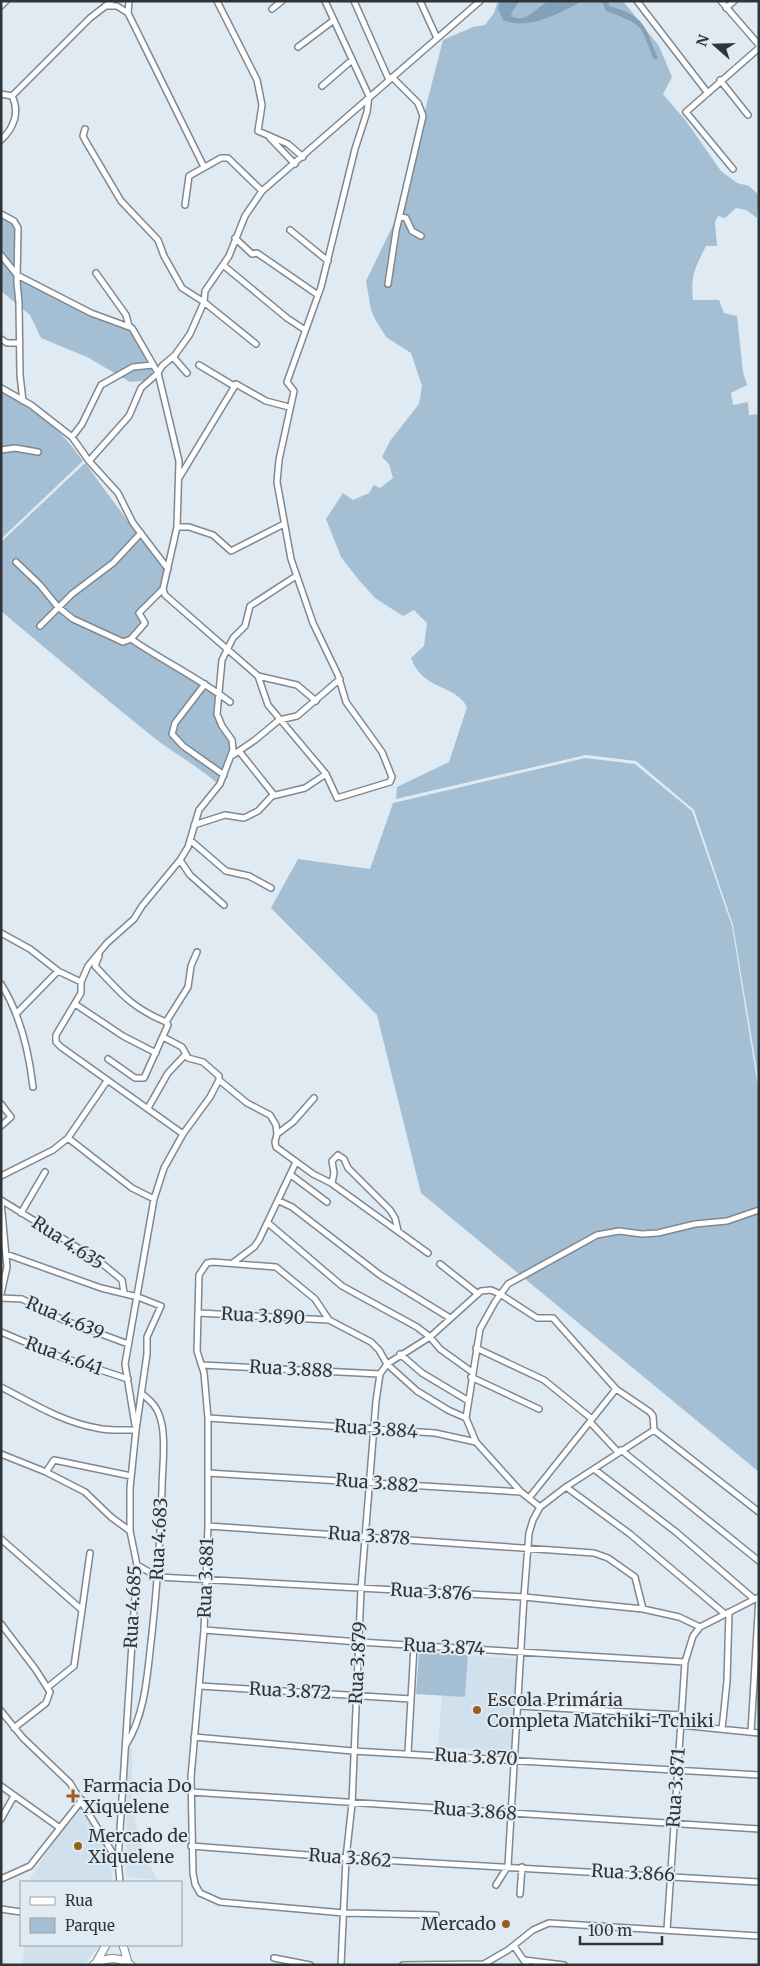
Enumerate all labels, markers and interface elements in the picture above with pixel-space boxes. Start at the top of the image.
north arrow [690,20,740,70]
text: N [692,32,713,49]
street label: Rua 4.635 [28,1211,109,1275]
street label: Rua 4.639 [23,1291,108,1344]
street label: Rua 3.890 [220,1302,306,1329]
street label: Rua 4.641 [22,1331,106,1380]
street label: Rua 3.888 [249,1355,333,1382]
street label: Rua 3.884 [333,1414,419,1443]
street label: Rua 3.882 [335,1468,419,1497]
street label: Rua 4.683 [145,1497,172,1581]
street label: Rua 3.878 [327,1521,411,1550]
street label: Rua 3.881 [193,1537,218,1619]
street label: Rua 4.685 [119,1565,146,1649]
street label: Rua 3.876 [389,1578,473,1605]
street label: Rua 3.879 [344,1621,371,1705]
street label: Rua 3.874 [403,1633,485,1660]
street label: Rua 3.872 [248,1677,332,1704]
place label: Escola Primária Completa Matchiki-Tchiki [487,1688,714,1732]
marker: Escola Primária Completa Matchiki-Tchiki [471,1704,483,1716]
street label: Rua 3.870 [434,1743,518,1770]
street label: Rua 3.871 [661,1747,690,1829]
place label: Farmacia Do Xiquelene [83,1774,192,1818]
marker: Farmacia Do Xiquelene [67,1790,79,1802]
street label: Rua 3.868 [432,1796,518,1825]
place label: Mercado de Xiquelene [88,1824,188,1868]
marker: Mercado de Xiquelene [72,1840,84,1852]
street label: Rua 3.862 [308,1843,392,1872]
street label: Rua 3.866 [590,1859,676,1886]
legend [20,1881,182,1946]
text: Rua [65,1891,93,1910]
place label: Mercado [421,1912,496,1935]
scale bar [580,1914,662,1946]
text: Parque [65,1916,115,1935]
marker: Mercado [500,1918,512,1930]
text: 100 m [588,1921,632,1940]

